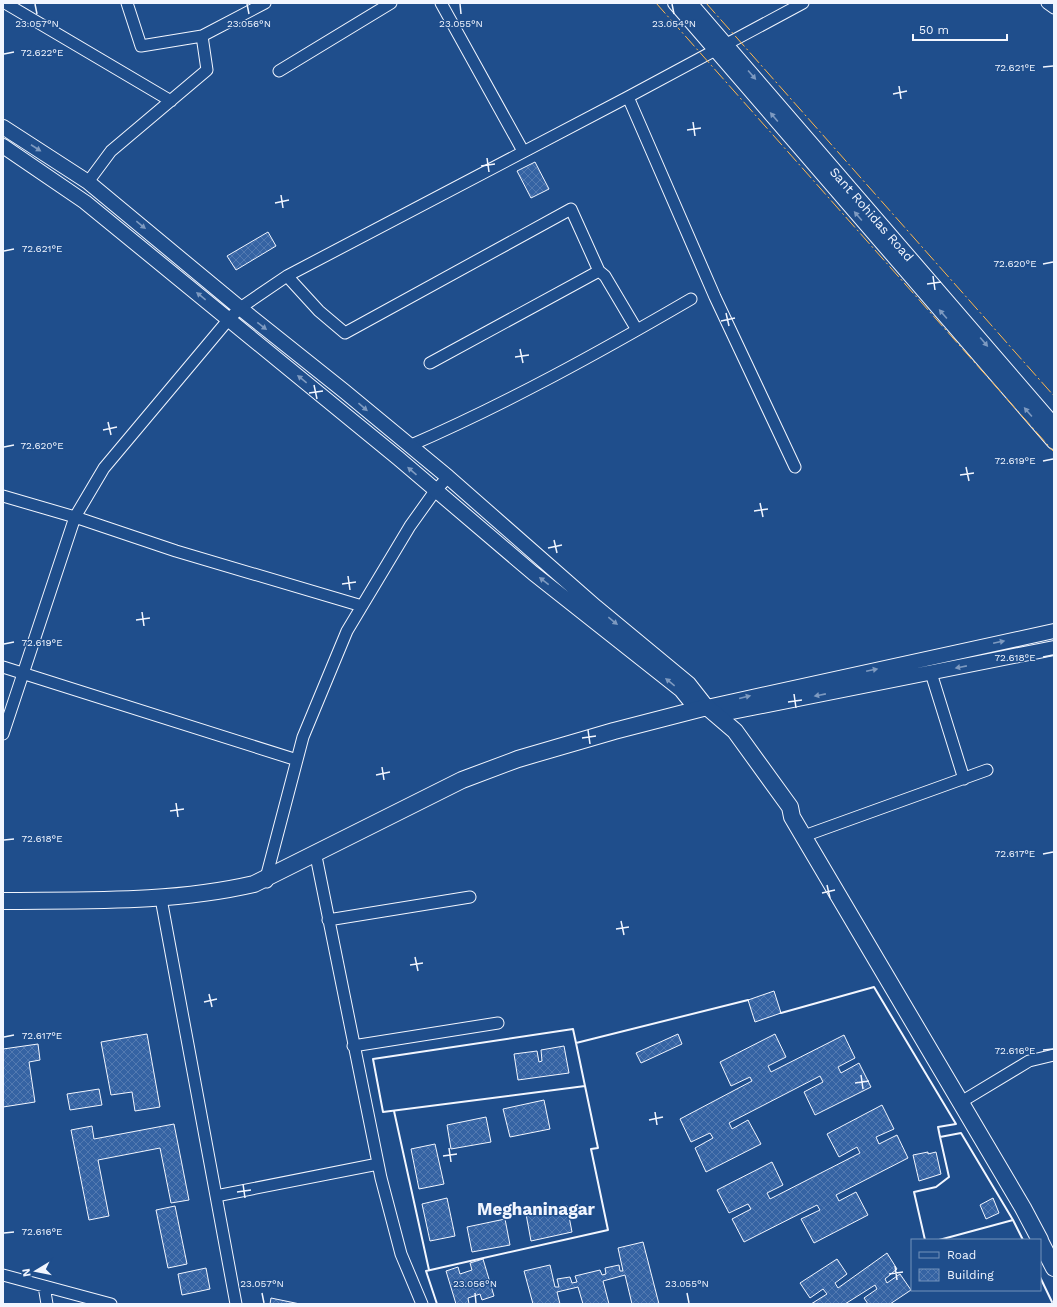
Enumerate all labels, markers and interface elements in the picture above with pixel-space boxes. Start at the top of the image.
scale bar [913,16,1007,42]
text: 23.057°N [15,18,59,29]
text: 23.056°N [227,18,271,29]
text: 23.055°N [439,18,483,29]
text: 23.054°N [652,18,696,29]
text: 50 m [919,23,949,37]
text: 72.622°E [21,47,63,58]
text: 72.621°E [995,62,1035,73]
one-way arrow [747,70,756,81]
one-way arrow [769,112,778,122]
one-way arrow [31,144,41,152]
street label: Sant Rohidas Road [827,164,917,264]
one-way arrow [853,211,862,221]
one-way arrow [135,220,146,229]
text: 72.621°E [22,243,62,254]
text: 72.620°E [993,258,1037,269]
one-way arrow [196,292,207,301]
one-way arrow [938,309,948,319]
one-way arrow [256,321,267,330]
one-way arrow [979,337,988,348]
one-way arrow [296,374,307,383]
one-way arrow [359,402,368,411]
one-way arrow [1024,407,1033,418]
text: 72.620°E [20,440,64,451]
text: 72.619°E [994,455,1036,466]
one-way arrow [408,467,417,476]
one-way arrow [539,577,550,586]
one-way arrow [608,617,618,626]
text: 72.619°E [21,637,63,648]
one-way arrow [993,639,1006,645]
text: 72.618°E [994,652,1036,663]
one-way arrow [955,664,967,670]
one-way arrow [866,666,878,672]
one-way arrow [665,677,676,686]
one-way arrow [813,692,826,698]
one-way arrow [739,694,751,700]
text: 72.618°E [21,833,63,844]
text: 72.617°E [995,848,1035,859]
text: 72.617°E [22,1030,62,1041]
text: 72.616°E [995,1045,1036,1056]
district label: Meghaninagar [477,1199,596,1219]
text: 72.616°E [22,1226,63,1237]
legend [911,1239,1041,1291]
text: Road [947,1248,976,1262]
north arrow [16,1251,56,1291]
text: N [20,1268,34,1278]
text: Building [947,1268,994,1282]
text: 23.057°N [240,1278,284,1289]
text: 23.056°N [453,1278,497,1289]
text: 23.055°N [665,1278,709,1289]

